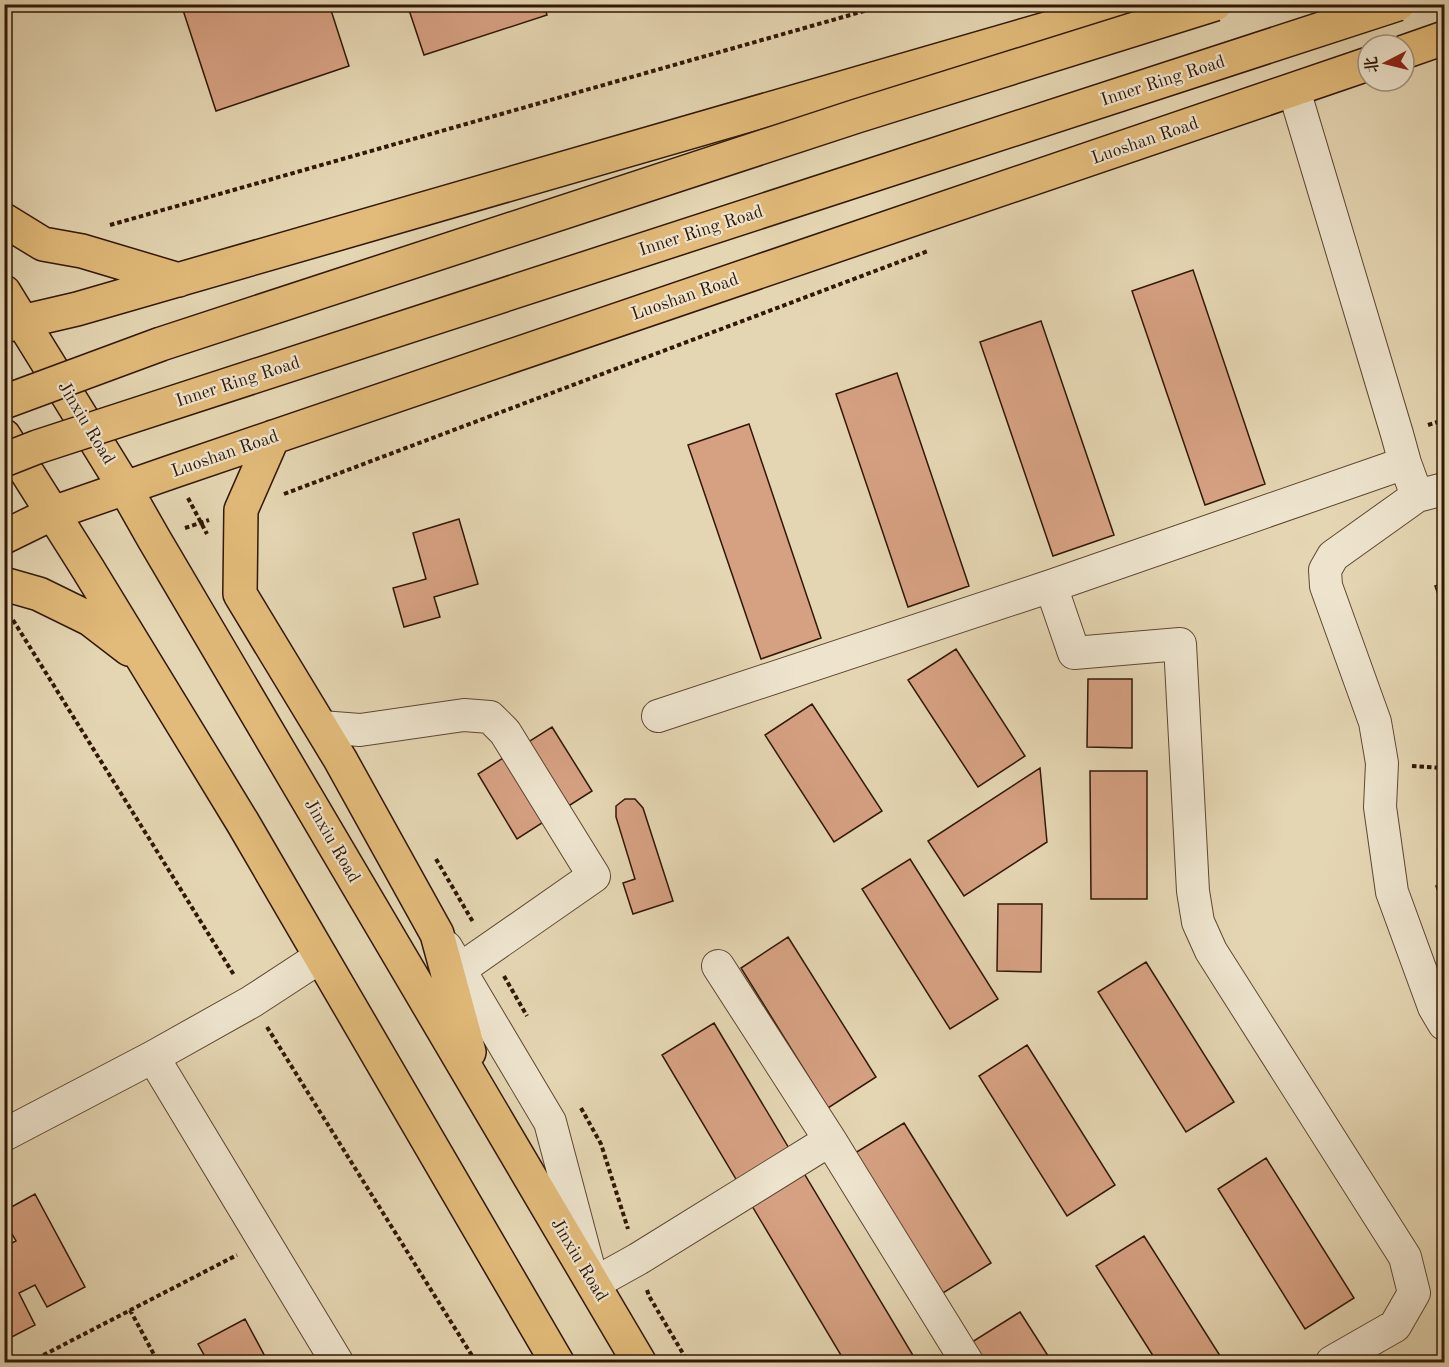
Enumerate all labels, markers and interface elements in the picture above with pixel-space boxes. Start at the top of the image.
north arrow [1356,33,1416,93]
street label: Inner Ring Road [1099,52,1227,110]
text: 北 [1362,56,1382,74]
street label: Luoshan Road [1089,114,1201,168]
street label: Inner Ring Road [637,202,765,260]
street label: Luoshan Road [629,270,741,324]
street label: Inner Ring Road [174,353,302,411]
street label: Jinxiu Road [54,378,118,468]
street label: Luoshan Road [169,427,281,481]
street label: Jinxiu Road [301,796,363,886]
street label: Jinxiu Road [547,1215,611,1305]

